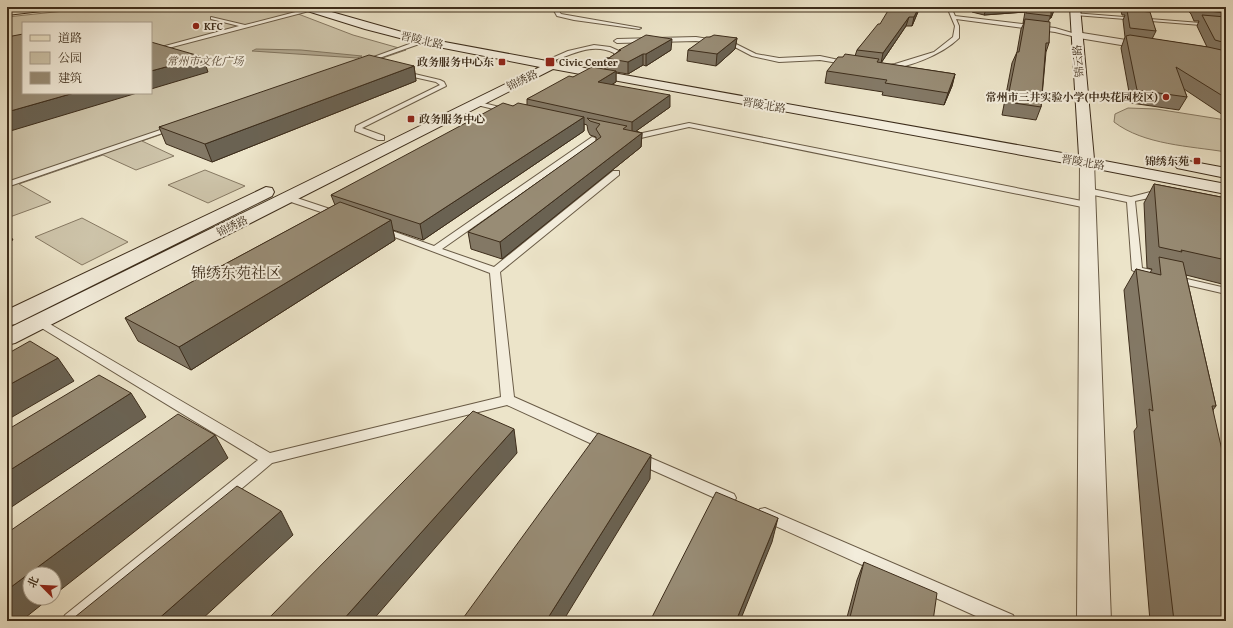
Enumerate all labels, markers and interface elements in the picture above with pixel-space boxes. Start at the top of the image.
place label: KFC [204,18,223,34]
marker: KFC [191,21,201,31]
legend [22,22,152,94]
street label: 晋陵北路 [399,27,445,53]
text: 道路 [58,29,82,46]
street label: 锦云路 [1069,44,1087,78]
text: 公园 [58,49,82,66]
park label: 常州市文化广场 [167,53,244,69]
place label: 政务服务中心东 [417,54,494,70]
place label: Civic Center [559,54,618,70]
marker: Civic Center [544,56,556,68]
marker: 政务服务中心东 [497,57,507,67]
street label: 锦绣路 [504,66,540,94]
text: 建筑 [58,69,82,86]
place label: 常州市三井实验小学(中央花园校区) [986,89,1158,105]
marker: 常州市三井实验小学(中央花园校区) [1161,92,1171,102]
street label: 晋陵北路 [741,93,787,117]
place label: 政务服务中心 [419,111,485,127]
marker: 政务服务中心 [406,114,416,124]
street label: 晋陵北路 [1060,150,1106,174]
place label: 锦绣东苑 [1145,153,1189,169]
marker: 锦绣东苑 [1192,156,1202,166]
street label: 锦绣路 [214,212,250,240]
district label: 锦绣东苑社区 [191,262,281,283]
north arrow [22,566,62,606]
text: 北 [23,574,42,590]

